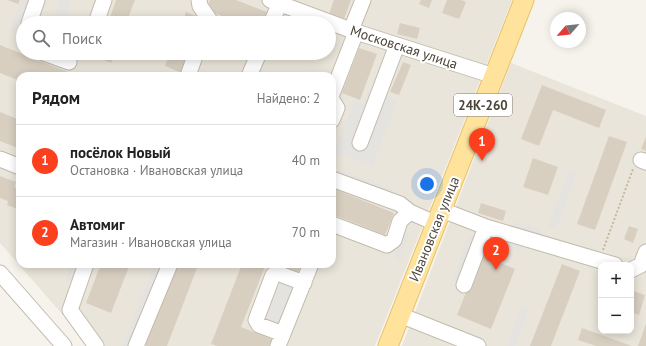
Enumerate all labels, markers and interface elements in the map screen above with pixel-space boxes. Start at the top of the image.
north arrow [550,12,586,48]
search box [16,16,336,60]
street label: Московская улица [348,21,460,73]
icon: search [30,27,52,49]
text: Поиск [62,29,102,48]
text: Рядом [32,87,80,109]
text: Найдено: 2 [257,90,320,107]
road number: 24К-260 [454,94,512,116]
pin: 1 [469,128,495,161]
text: посёлок Новый [70,143,171,162]
text: 1 [41,152,49,169]
text: 40 m [292,152,320,169]
text: Остановка · Ивановская улица [70,162,243,179]
street label: Ивановская улица [405,174,463,284]
your location [417,174,437,194]
text: Автомиг [70,215,125,234]
text: 2 [41,224,49,241]
text: 70 m [292,224,320,241]
text: Магазин · Ивановская улица [70,234,232,251]
pin: 2 [483,237,509,270]
map controls [598,262,634,334]
button: + [598,262,634,298]
button: − [598,298,634,334]

